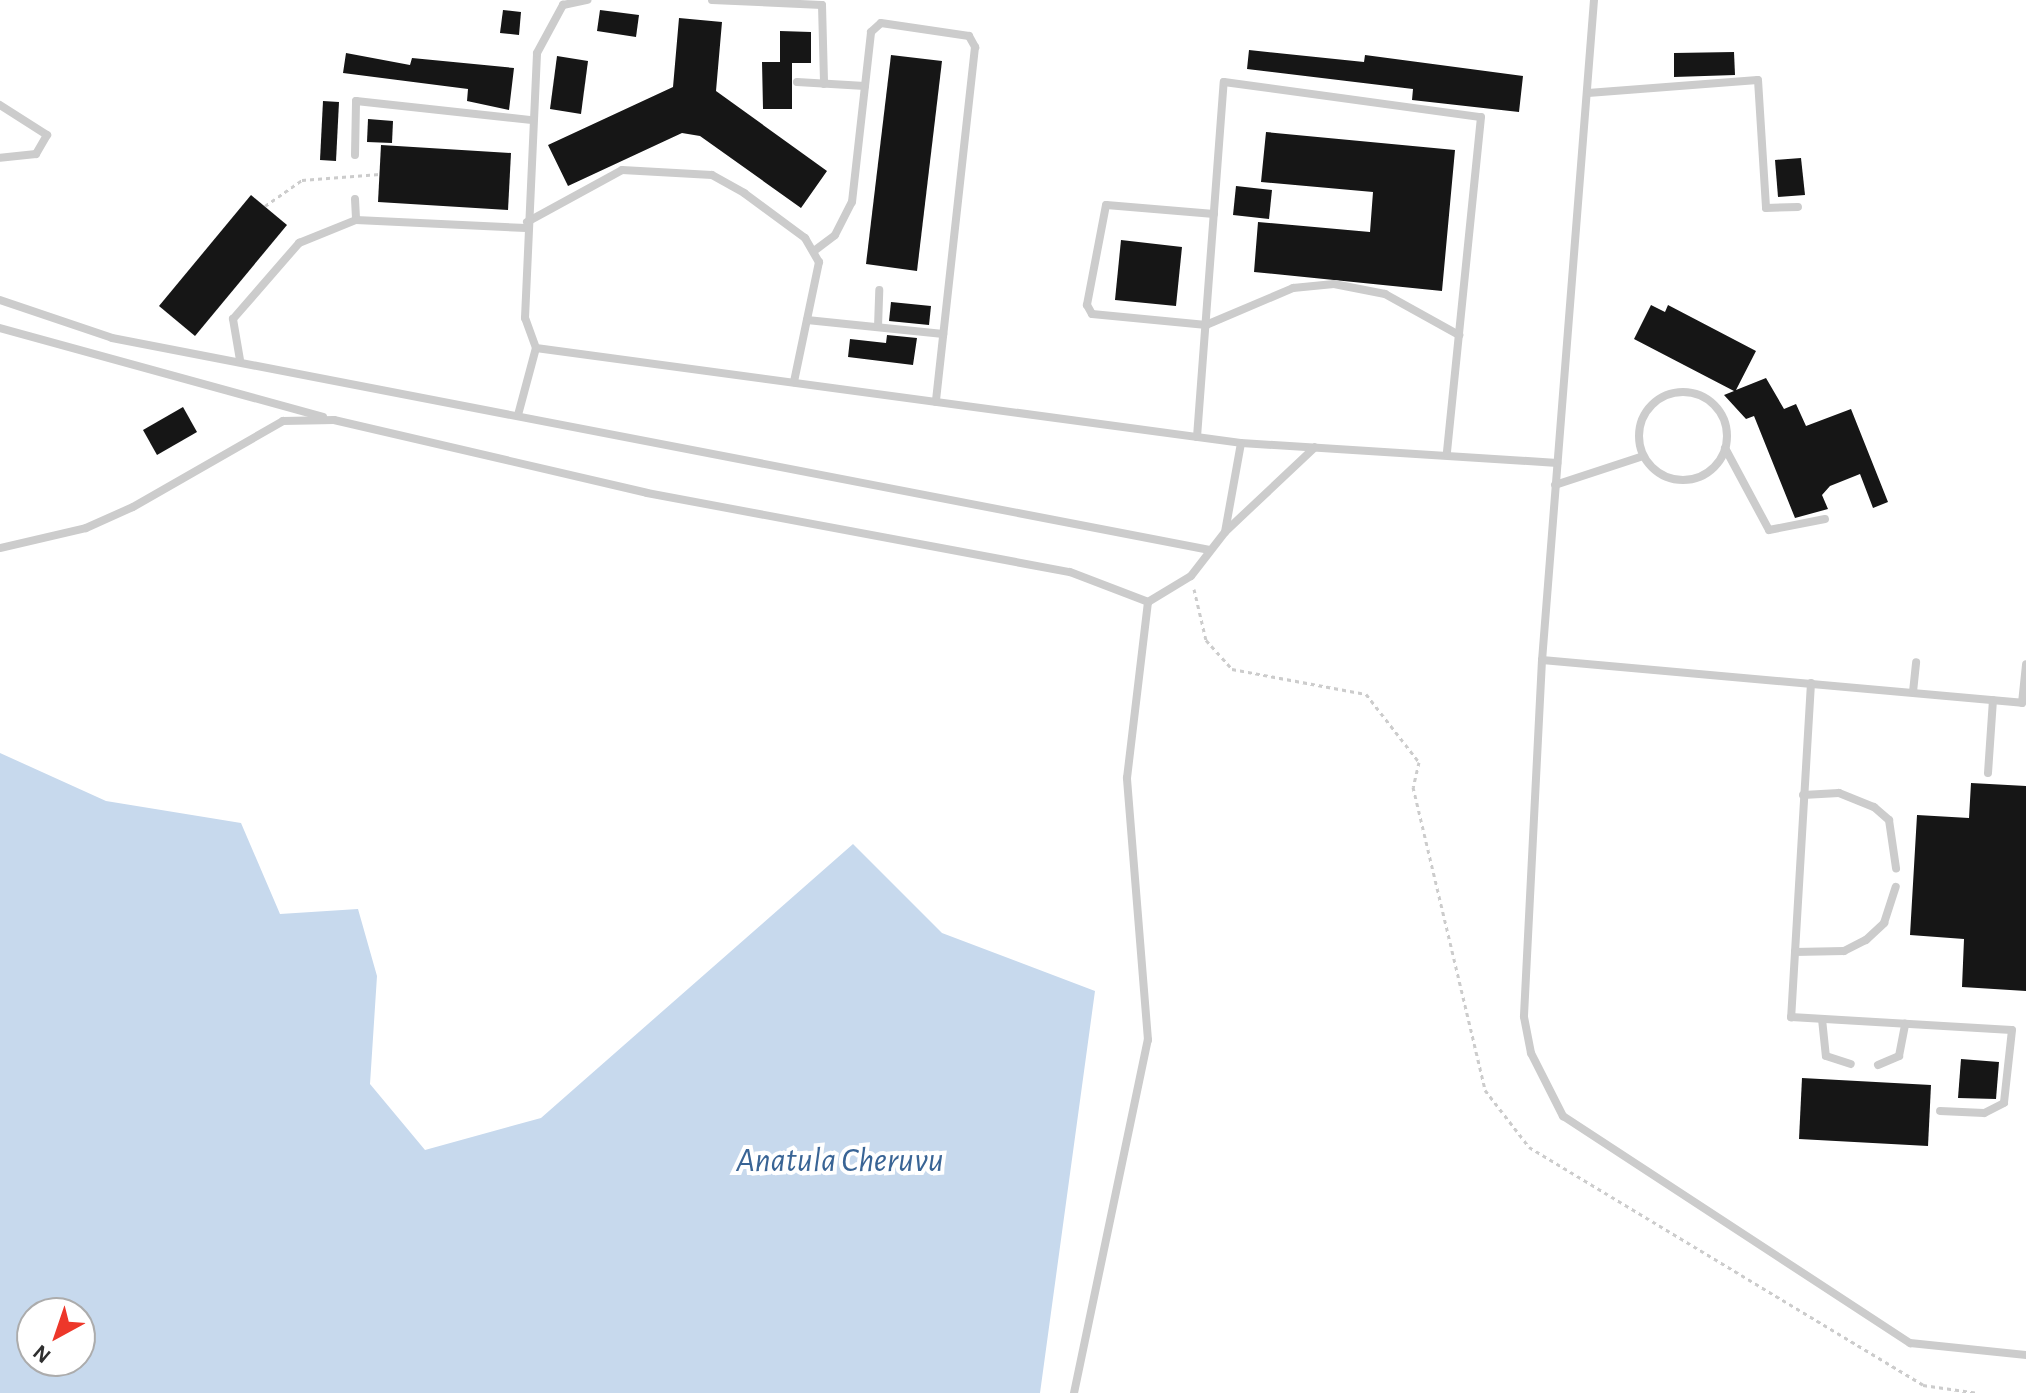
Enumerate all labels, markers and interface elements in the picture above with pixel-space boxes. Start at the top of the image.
water label: Anatula Cheruvu [736,1142,944,1182]
north arrow [16,1297,96,1377]
text: N [29,1341,55,1367]

